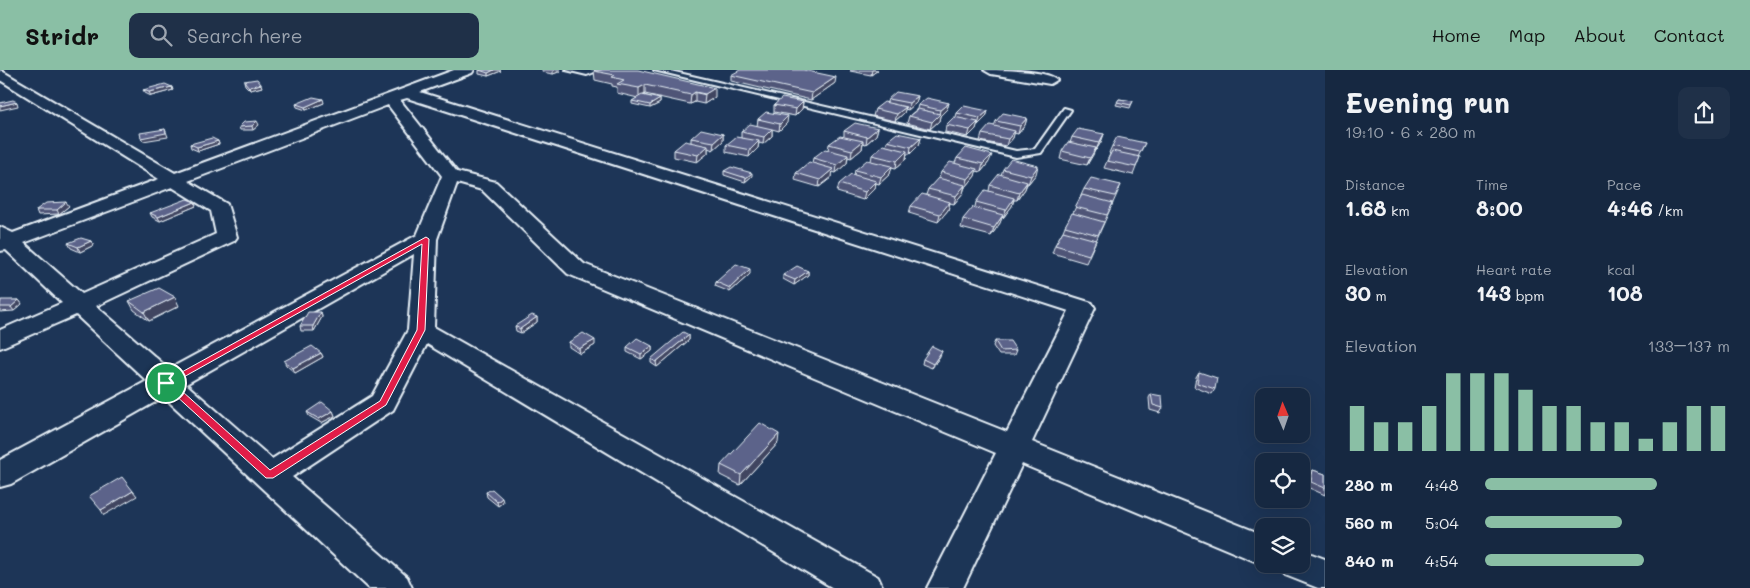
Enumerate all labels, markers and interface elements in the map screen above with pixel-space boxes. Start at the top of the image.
search box [129,13,479,58]
text: Stridr [25,20,99,51]
icon: search [147,21,175,49]
text: Search here [187,23,303,48]
text: Home [1432,23,1481,47]
text: Map [1509,23,1545,47]
text: About [1573,23,1626,47]
text: Contact [1654,23,1725,47]
text: Evening run [1345,84,1510,120]
button: share [1678,87,1730,139]
text: 19:10 · 6 × 280 m [1345,121,1476,142]
text: Distance [1345,175,1405,194]
text: Time [1476,175,1508,194]
text: Pace [1607,175,1641,194]
text: 1.68 [1345,194,1387,221]
text: 8:00 [1476,194,1523,221]
text: 4:46 [1607,194,1653,221]
text: km [1387,201,1410,220]
text: /km [1653,201,1683,220]
text: Elevation [1345,260,1408,279]
text: Heart rate [1476,260,1552,279]
text: kcal [1607,260,1635,279]
text: 30 [1345,279,1371,306]
text: 143 [1476,279,1511,306]
text: 108 [1607,279,1643,306]
text: m [1371,286,1387,305]
text: bpm [1511,286,1544,305]
text: Elevation [1345,335,1417,356]
text: 133–137 m [1648,335,1730,356]
pin [145,362,187,404]
icon: arrive [152,369,180,397]
north arrow [1255,388,1310,442]
map controls [1255,388,1310,573]
button: locate [1255,453,1310,508]
text: 280 m [1345,474,1393,495]
text: 4:48 [1425,474,1458,495]
text: 560 m [1345,512,1393,533]
text: 5:04 [1425,512,1459,533]
button: layers [1255,518,1310,573]
text: 840 m [1345,550,1394,571]
text: 4:54 [1425,550,1458,571]

